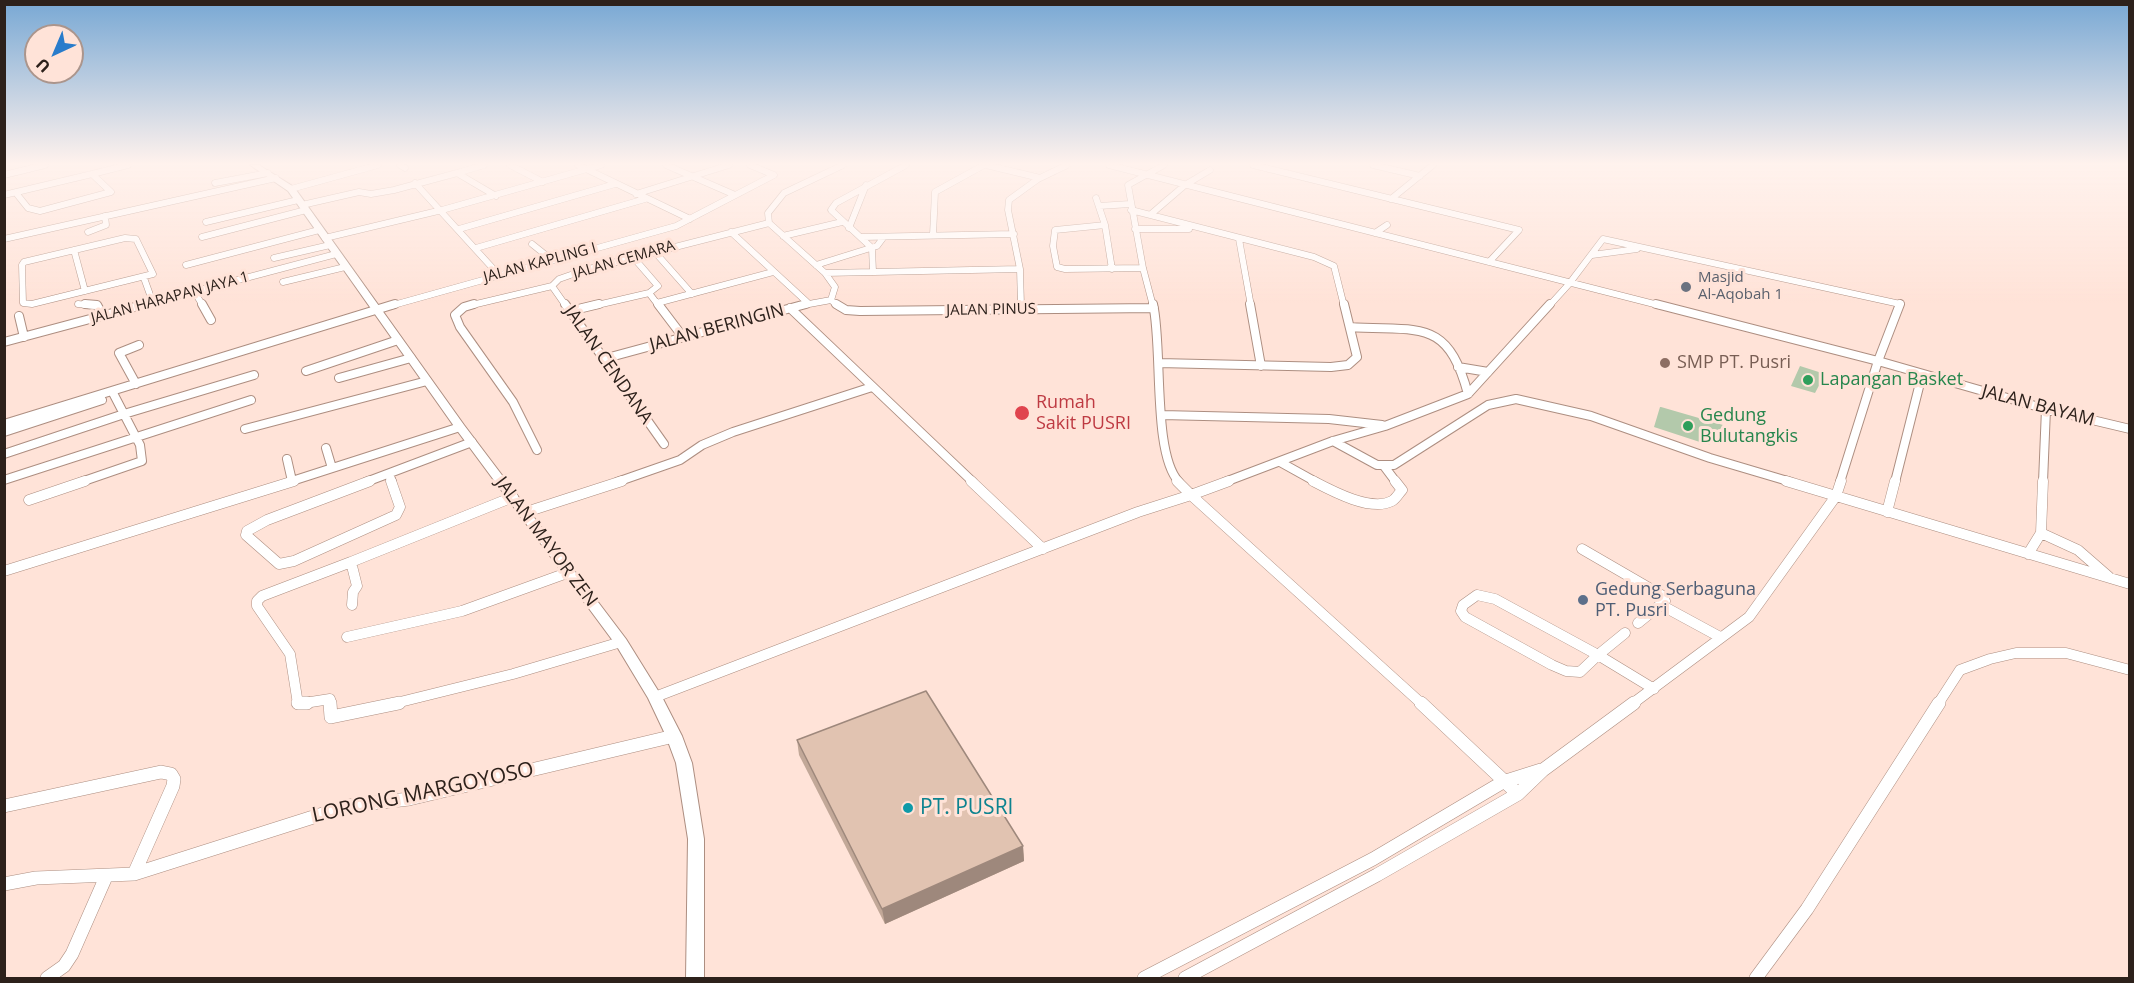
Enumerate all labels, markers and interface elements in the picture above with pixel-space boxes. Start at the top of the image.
north arrow [24,24,84,84]
text: U [31,53,55,78]
street label: JALAN CEMARA [571,237,677,283]
street label: JALAN KAPLING I [482,239,598,287]
street label: JALAN HARAPAN JAYA 1 [89,268,251,328]
place label: Masjid Al-Aqobah 1 [1698,269,1783,304]
marker: Masjid Al-Aqobah 1 [1679,280,1693,294]
street label: JALAN BERINGIN [647,300,787,356]
street label: JALAN PINUS [946,300,1036,320]
street label: JALAN CENDANA [559,302,657,428]
place label: SMP PT. Pusri [1677,352,1791,374]
marker: SMP PT. Pusri [1658,356,1672,370]
place label: Lapangan Basket [1820,369,1963,391]
marker: Lapangan Basket [1801,373,1815,387]
street label: JALAN BAYAM [1979,381,2097,431]
place label: Rumah Sakit PUSRI [1036,392,1131,434]
marker: Rumah Sakit PUSRI [1013,404,1031,422]
place label: Gedung Bulutangkis [1700,405,1798,448]
marker: Gedung Bulutangkis [1681,419,1695,433]
street label: JALAN MAYOR ZEN [490,473,602,611]
place label: Gedung Serbaguna PT. Pusri [1595,579,1756,622]
marker: Gedung Serbaguna PT. Pusri [1576,593,1590,607]
street label: LORONG MARGOYOSO [310,757,536,829]
place label: PT. PUSRI [920,795,1013,821]
marker: PT. PUSRI [901,801,915,815]

